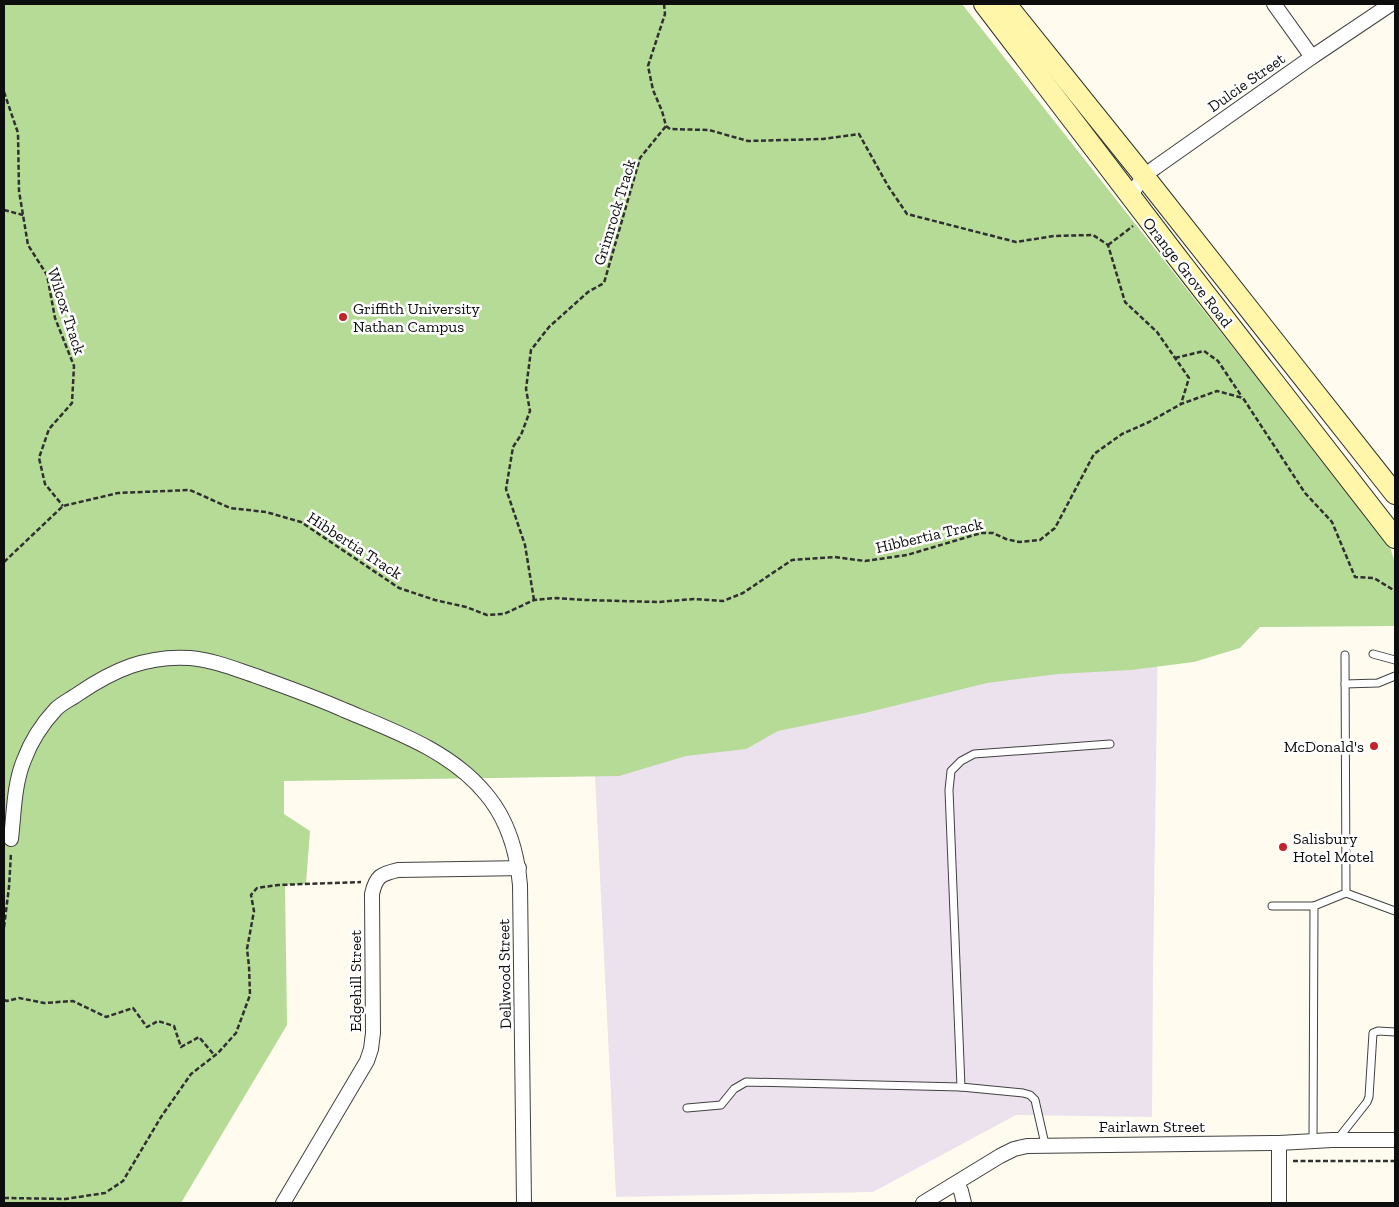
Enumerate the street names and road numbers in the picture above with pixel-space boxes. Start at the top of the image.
street label: Dulcie Street [1204,49,1289,116]
street label: Grimrock Track [589,156,640,267]
street label: Orange Grove Road [1139,214,1237,331]
street label: Wilcox Track [44,265,90,358]
street label: Hibbertia Track [304,508,406,583]
street label: Hibbertia Track [874,514,985,557]
street label: Dellwood Street [494,919,515,1029]
street label: Edgehill Street [346,930,365,1032]
street label: Fairlawn Street [1099,1117,1205,1136]

